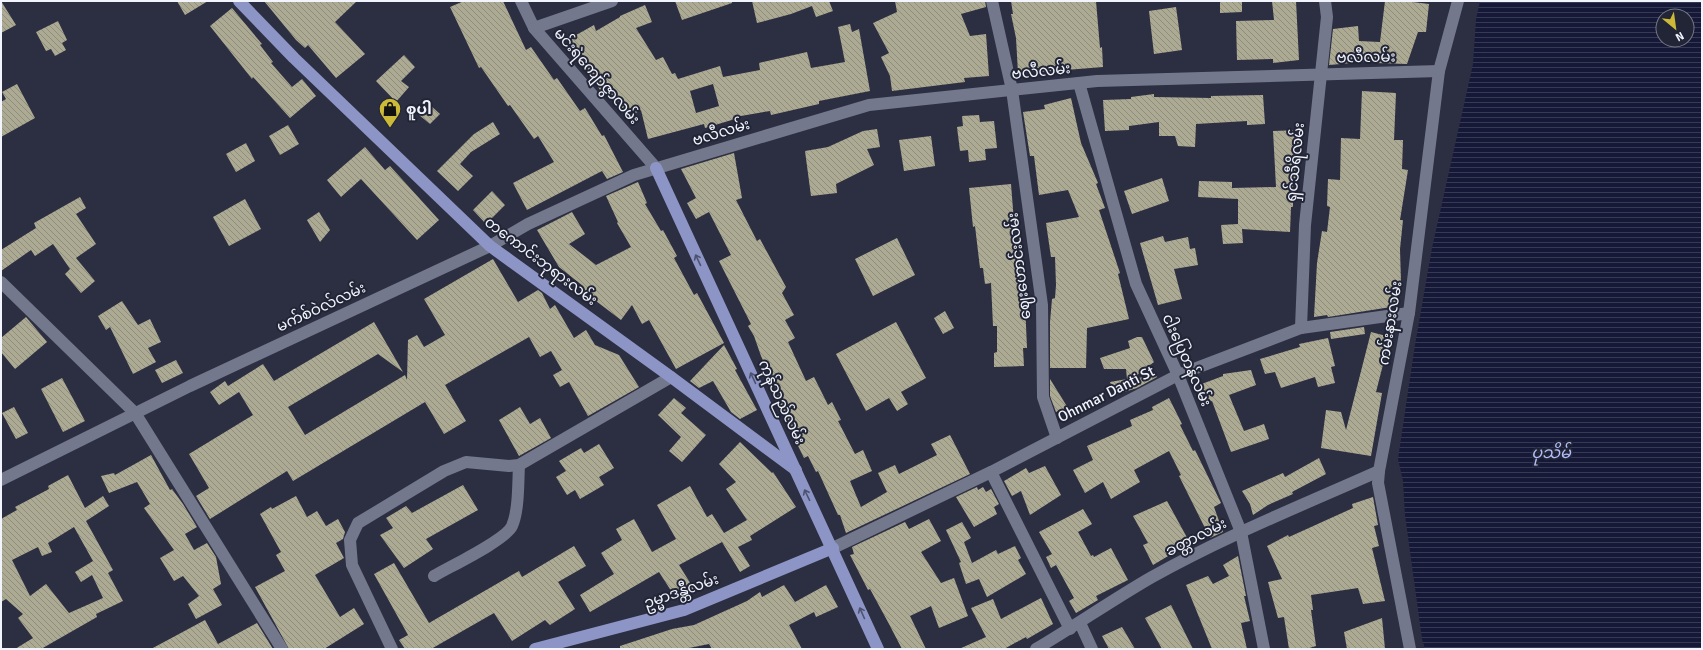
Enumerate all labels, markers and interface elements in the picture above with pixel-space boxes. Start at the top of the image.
north arrow [1655,8,1695,48]
street label: မင်းရဲကျော်ဇွာလမ်း [548,24,644,130]
text: N [1673,29,1686,44]
street label: ဗလီလမ်း [1336,46,1396,67]
street label: ဗလီလမ်း [1010,58,1071,83]
shop icon: စူပါ [377,96,403,129]
place label: စူပါ [406,100,432,121]
street label: ဗလီလမ်း [690,114,752,149]
street label: ရှင်သီရိလမ်း [1281,121,1311,203]
street label: ဈေးဟောင်းလမ်း [1003,211,1037,321]
street label: တကောင်းဘုရားလမ်း [479,212,601,312]
one-way arrow [694,254,701,266]
street label: မက်စ်ဝဲလ်လမ်း [273,278,368,336]
street label: ကမ်းနားလမ်း [1373,279,1408,367]
street label: ငါးပြေတန်လမ်း [1156,311,1216,410]
street label: ကုန်သည်လမ်း [752,356,810,448]
street label: Ohnmar Danti St [1055,362,1157,426]
one-way arrow [749,372,756,384]
water label: ပုသိမ် [1531,441,1572,466]
one-way arrow [803,490,811,502]
street label: ခတ္တာလမ်း [1162,513,1231,563]
street label: ဥမ္မာဒန္တီလမ်း [641,569,722,615]
one-way arrow [858,608,865,620]

